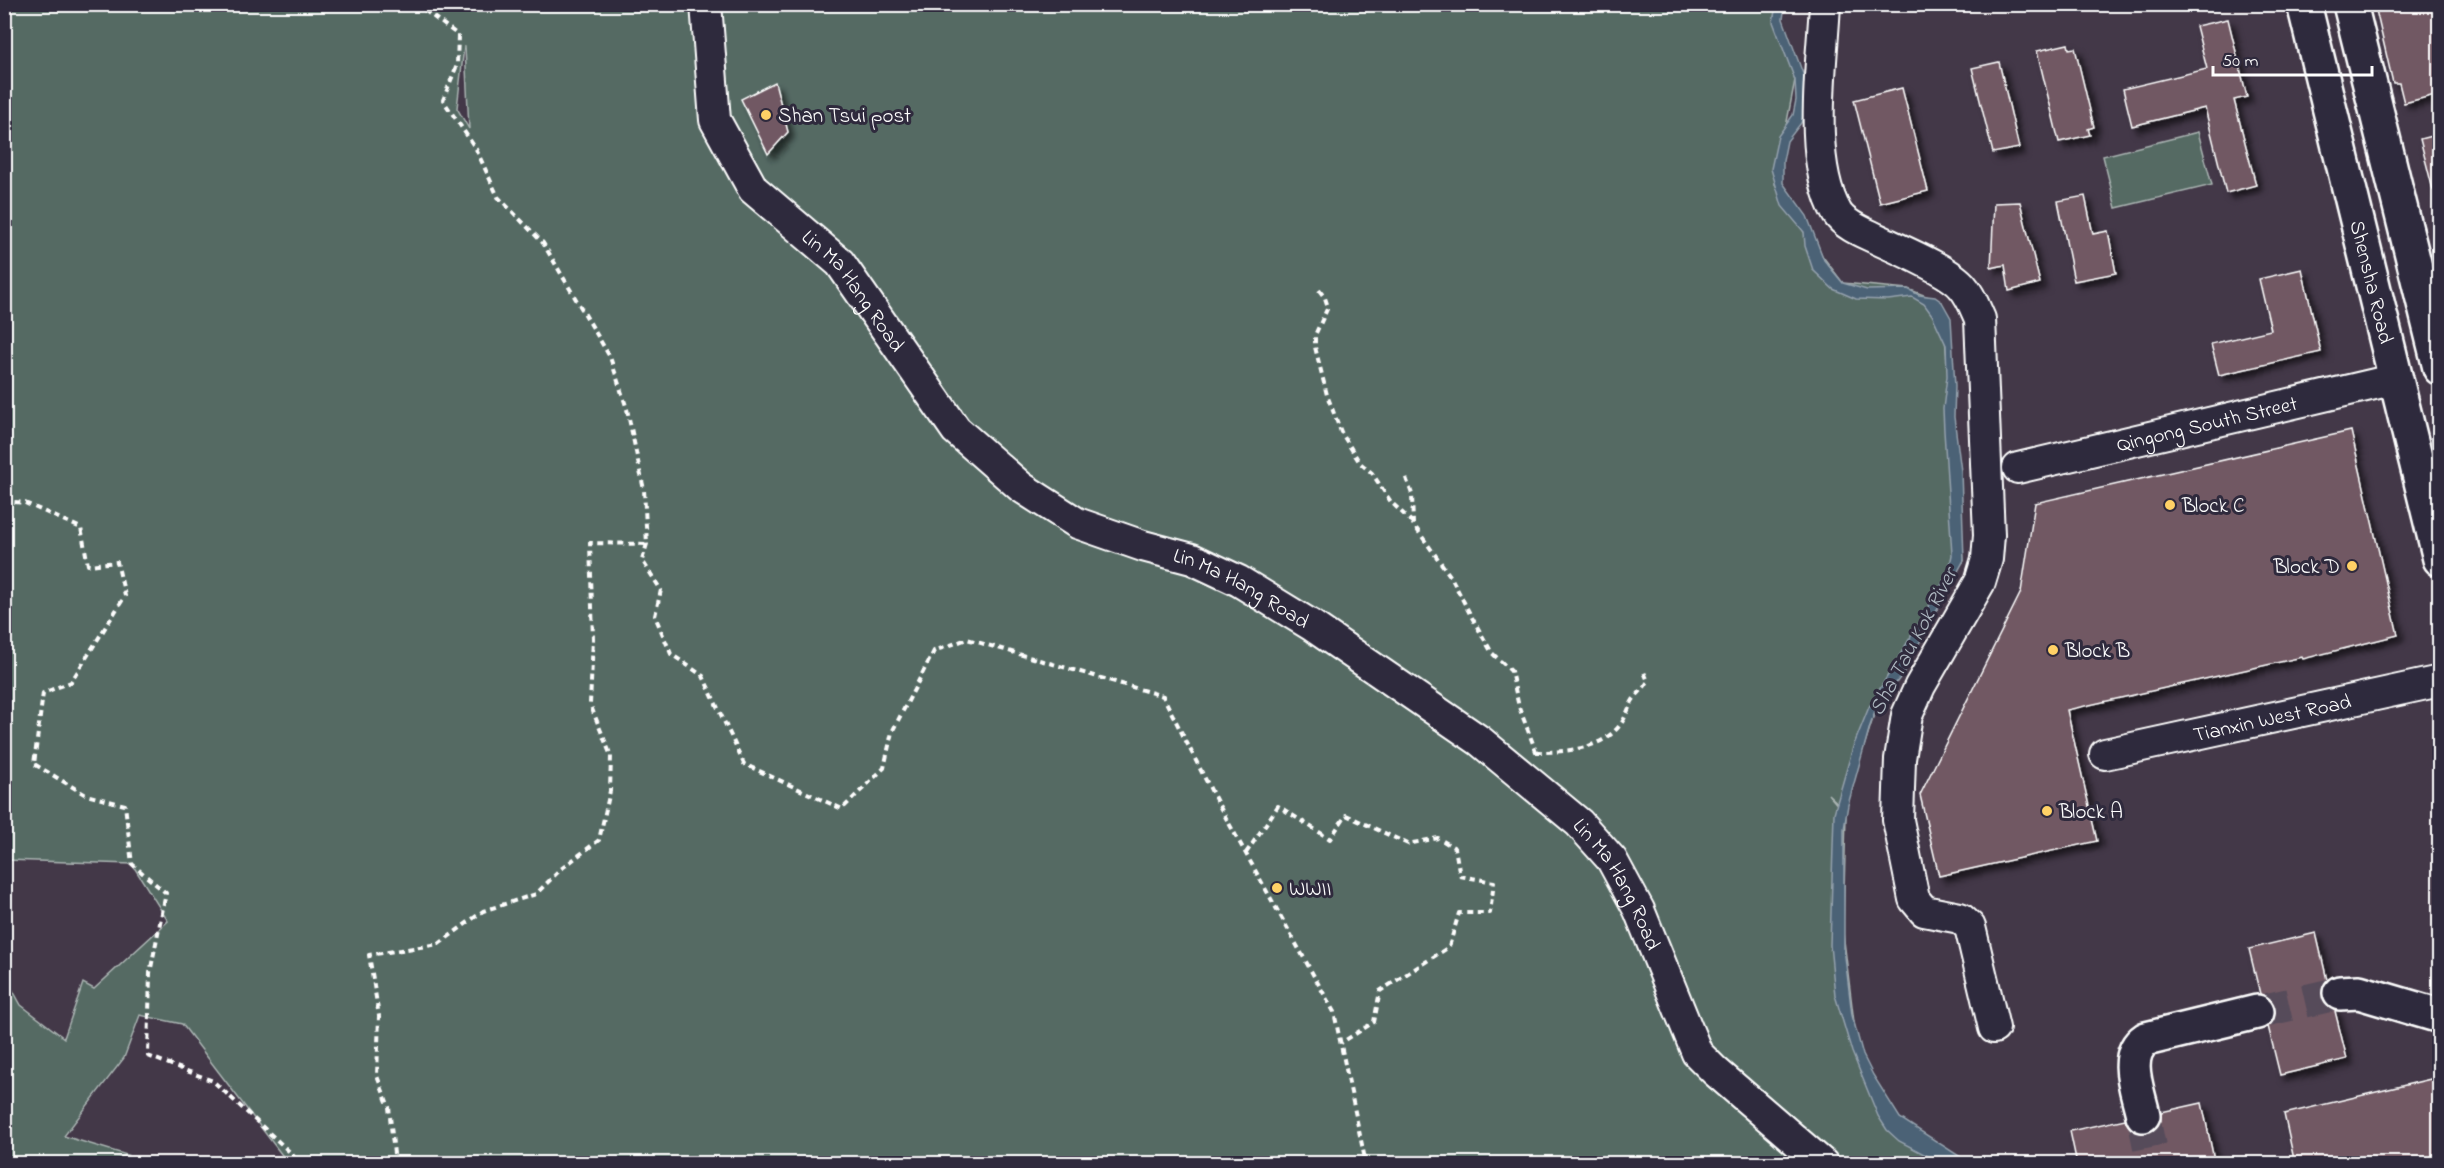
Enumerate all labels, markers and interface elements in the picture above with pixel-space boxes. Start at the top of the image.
scale bar [2213,39,2372,77]
text: 50 m [2222,49,2259,75]
place label: Shan Tsui post [778,102,911,132]
marker: Shan Tsui post [759,108,773,122]
street label: Shensha Road [2341,217,2400,347]
street label: Lin Ma Hang Road [794,223,911,359]
street label: Qingong South Street [2114,390,2301,461]
place label: Block C [2181,492,2245,522]
marker: Block C [2163,498,2177,512]
street label: Lin Ma Hang Road [1170,542,1314,637]
place label: Block D [2272,553,2340,583]
marker: Block D [2345,559,2359,573]
water label: Sha Tau Kok River [1862,560,1969,722]
place label: Block B [2064,637,2130,667]
marker: Block B [2046,643,2060,657]
street label: Tianxin West Road [2191,688,2354,751]
place label: Block A [2058,798,2123,828]
marker: Block A [2040,804,2054,818]
street label: Lin Ma Hang Road [1565,812,1667,955]
place label: WWII [1289,875,1331,905]
marker: WWII [1270,881,1284,895]

